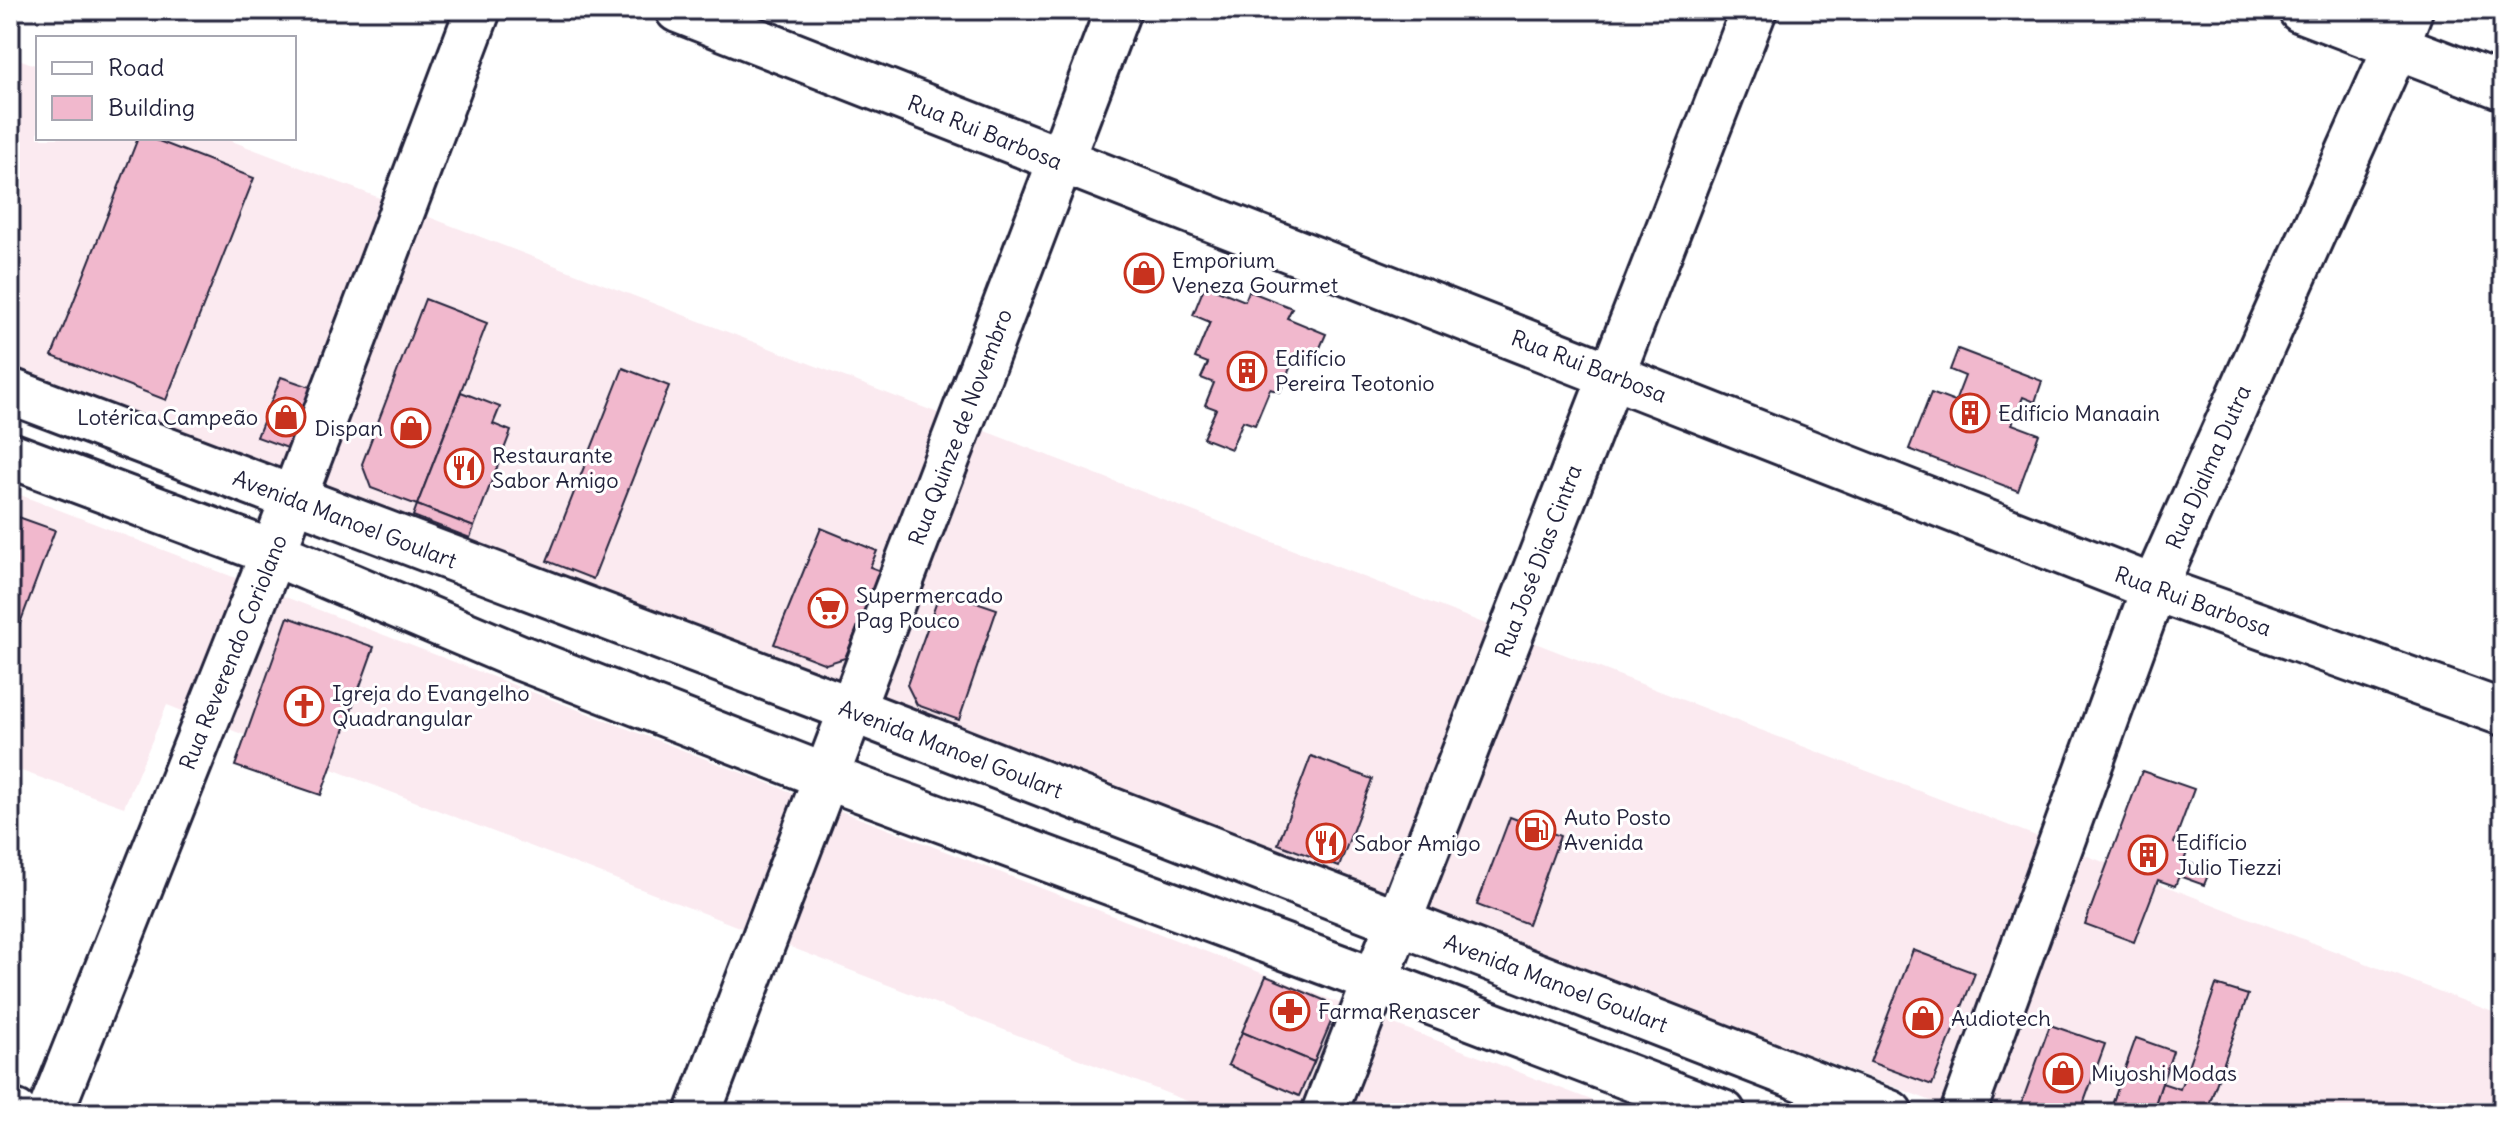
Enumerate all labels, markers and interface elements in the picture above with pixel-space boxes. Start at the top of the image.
legend [36,36,296,140]
text: Road [108,52,164,82]
street label: Rua Rui Barbosa [904,88,1066,176]
text: Building [108,92,195,122]
place label: Emporium Veneza Gourmet [1172,246,1338,299]
shop icon: Emporium Veneza Gourmet [1123,252,1165,294]
street label: Rua Quinze de Novembro [902,305,1018,549]
street label: Rua Rui Barbosa [1507,323,1671,409]
place label: Edifício Pereira Teotonio [1275,344,1435,397]
building icon: Edifício Pereira Teotonio [1226,350,1268,392]
street label: Rua Djalma Dutra [2159,381,2257,553]
building icon: Edifício Manaain [1949,392,1991,434]
shop icon: Lotérica Campeão [265,396,307,438]
place label: Edifício Manaain [1998,399,2160,427]
place label: Lotérica Campeão [77,403,258,431]
shop icon: Dispan [390,407,432,449]
place label: Dispan [315,414,383,442]
place label: Restaurante Sabor Amigo [492,441,619,494]
restaurant icon: Restaurante Sabor Amigo [443,447,485,489]
street label: Rua José Dias Cintra [1488,461,1588,661]
street label: Avenida Manoel Goulart [229,463,461,575]
street label: Rua Reverendo Coriolano [173,530,293,774]
street label: Rua Rui Barbosa [2111,560,2275,642]
place label: Supermercado Pag Pouco [856,581,1003,634]
supermarket icon: Supermercado Pag Pouco [807,587,849,629]
place label: Igreja do Evangelho Quadrangular [332,679,530,732]
church icon: Igreja do Evangelho Quadrangular [283,685,325,727]
street label: Avenida Manoel Goulart [835,693,1067,805]
place label: Auto Posto Avenida [1564,803,1671,856]
fuel station icon: Auto Posto Avenida [1515,809,1557,851]
restaurant icon: Sabor Amigo [1305,822,1347,864]
place label: Edifício Julio Tiezzi [2176,828,2282,881]
place label: Sabor Amigo [1354,829,1481,857]
building icon: Edifício Julio Tiezzi [2127,834,2169,876]
street label: Avenida Manoel Goulart [1440,927,1672,1039]
pharmacy icon: Farma Renascer [1269,990,1311,1032]
place label: Farma Renascer [1318,997,1480,1025]
shop icon: Audiotech [1902,997,1944,1039]
place label: Audiotech [1951,1004,2051,1032]
shop icon: Miyoshi Modas [2042,1052,2084,1094]
place label: Miyoshi Modas [2091,1059,2237,1087]

